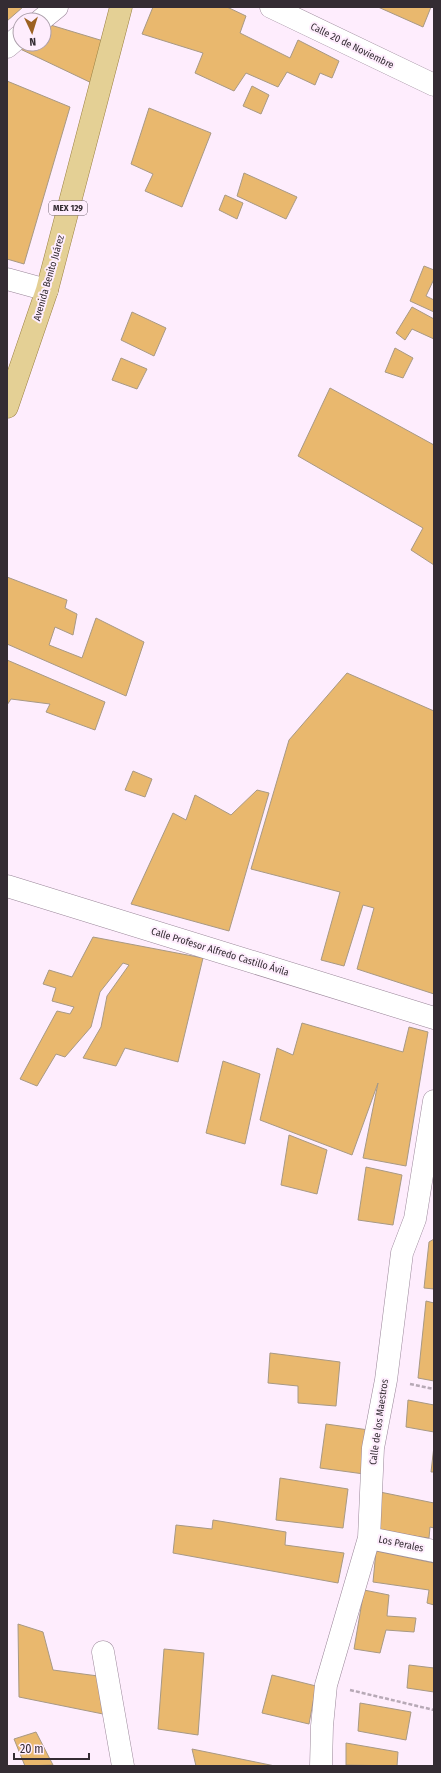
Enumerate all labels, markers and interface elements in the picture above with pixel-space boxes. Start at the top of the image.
north arrow [12,12,52,52]
street label: Calle 20 de Noviembre [308,21,396,71]
text: N [29,35,36,48]
road number: MEX 129 [49,201,87,215]
street label: Avenida Benito Juárez [31,234,67,322]
street label: Calle Profesor Alfredo Castillo Ávila [150,923,291,979]
street label: Calle de los Maestros [367,1378,391,1466]
street label: Los Perales [377,1533,425,1555]
scale bar [14,1735,89,1761]
text: 20 m [20,1742,44,1756]

